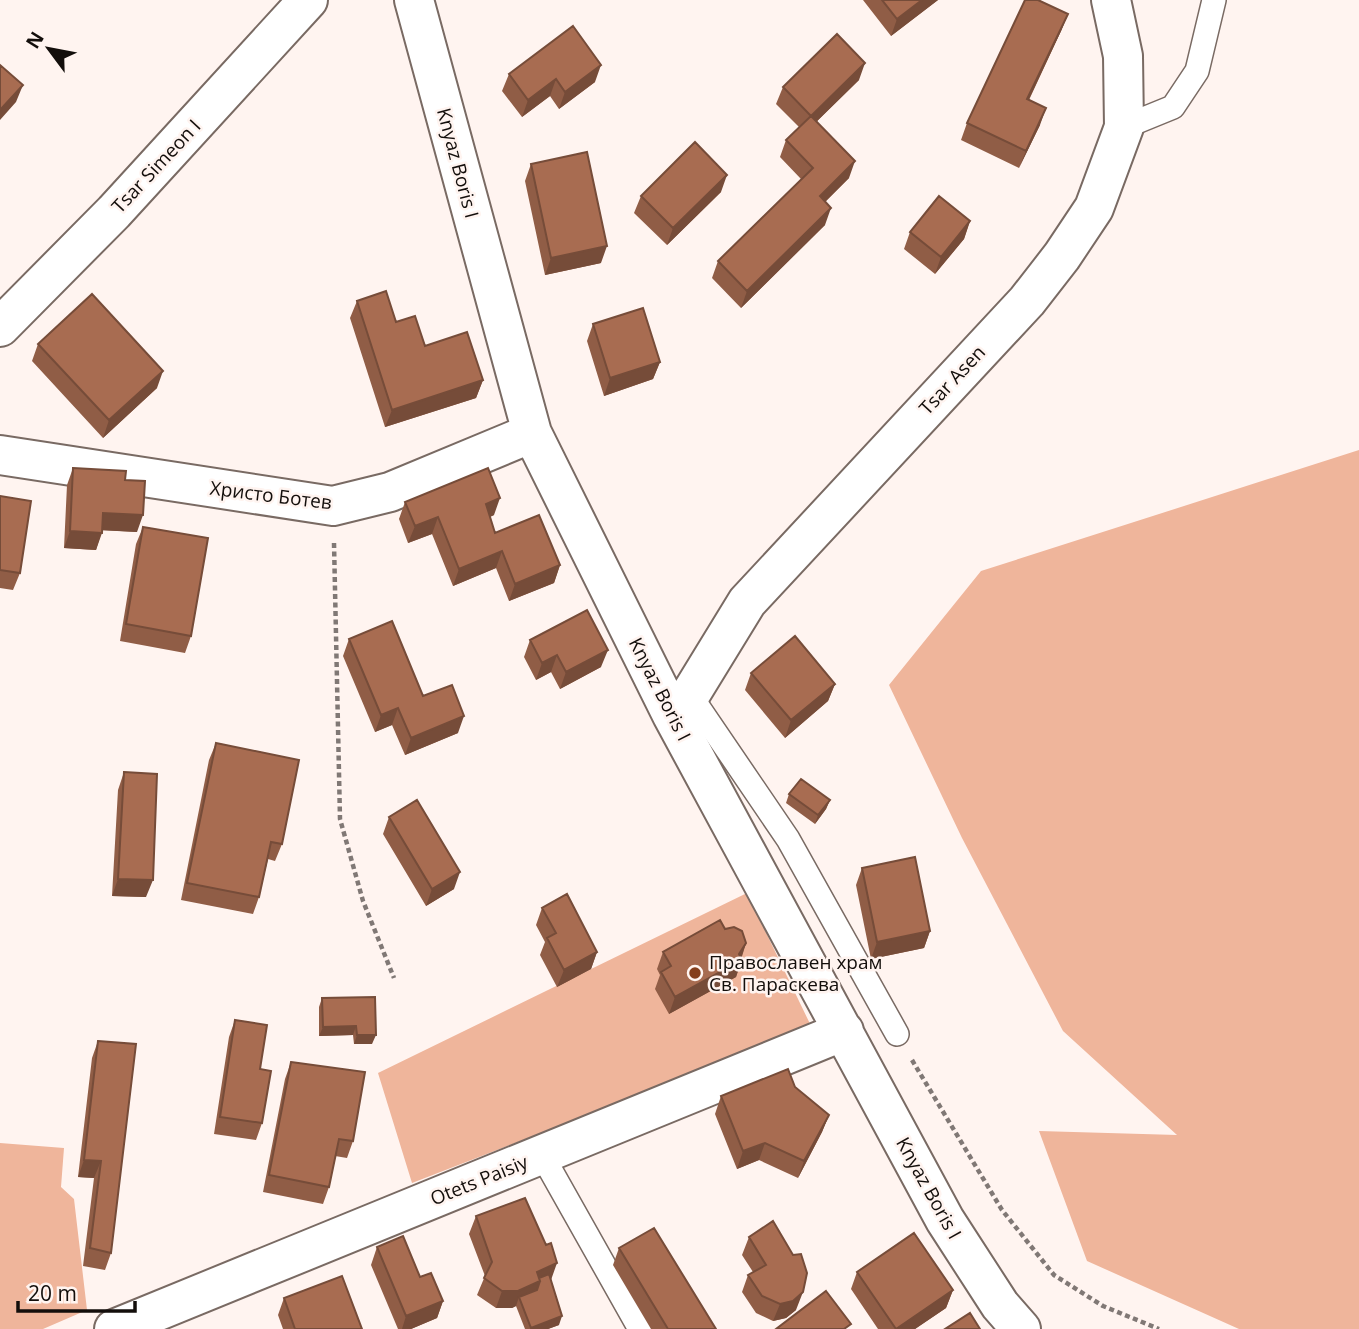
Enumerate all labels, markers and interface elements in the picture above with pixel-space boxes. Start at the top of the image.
north arrow [14,14,84,84]
text: N [19,27,50,53]
street label: Knyaz Boris I [431,105,485,221]
street label: Tsar Simeon I [106,113,206,219]
street label: Tsar Asen [913,340,991,420]
street label: Христо Ботев [209,475,334,515]
street label: Knyaz Boris I [623,633,697,745]
place label: Православен храм Св. Параскева [709,949,883,997]
marker: Православен храм Св. Параскева [687,965,703,981]
street label: Knyaz Boris I [890,1132,968,1244]
street label: Otets Paisiy [426,1148,532,1211]
scale bar [18,1270,135,1314]
text: 20 m [28,1279,77,1307]

